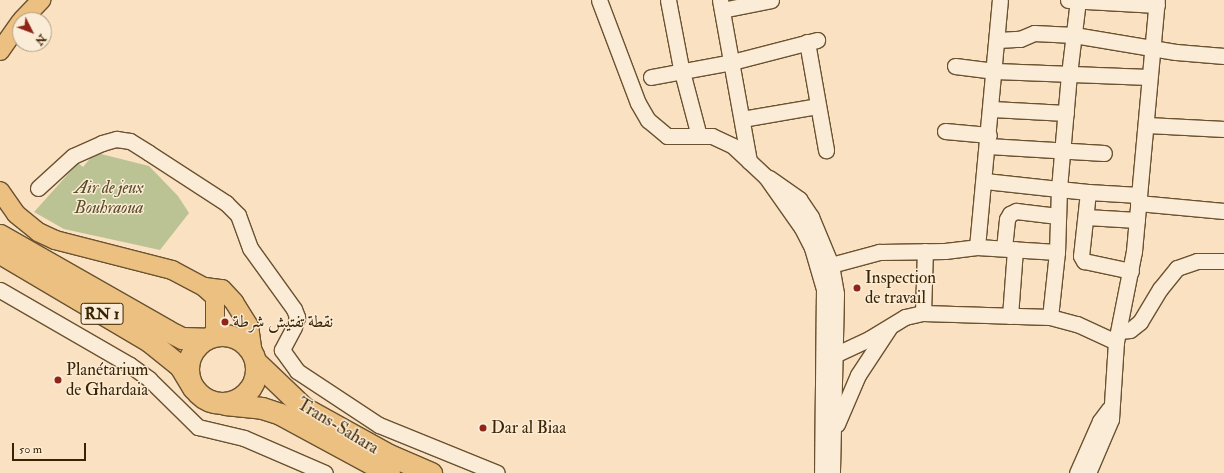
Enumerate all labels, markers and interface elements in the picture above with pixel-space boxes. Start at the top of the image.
north arrow [12,12,52,52]
text: N [32,32,49,48]
park label: Air de jeux Bouhraoua [74,178,144,218]
place label: Inspection de travail [865,268,936,308]
marker: Inspection de travail [852,283,862,293]
road number: RN 1 [80,300,124,328]
place label: نقطة تفتيش شرطة [233,312,333,332]
marker: نقطة تفتيش شرطة [220,317,230,327]
place label: Planétarium de Ghardaia [66,360,148,400]
marker: Planétarium de Ghardaia [53,375,63,385]
street label: Trans-Sahara [294,394,382,458]
place label: Dar al Biaa [491,418,566,438]
marker: Dar al Biaa [478,423,488,433]
scale bar [14,435,88,461]
text: 50 m [19,442,42,457]

